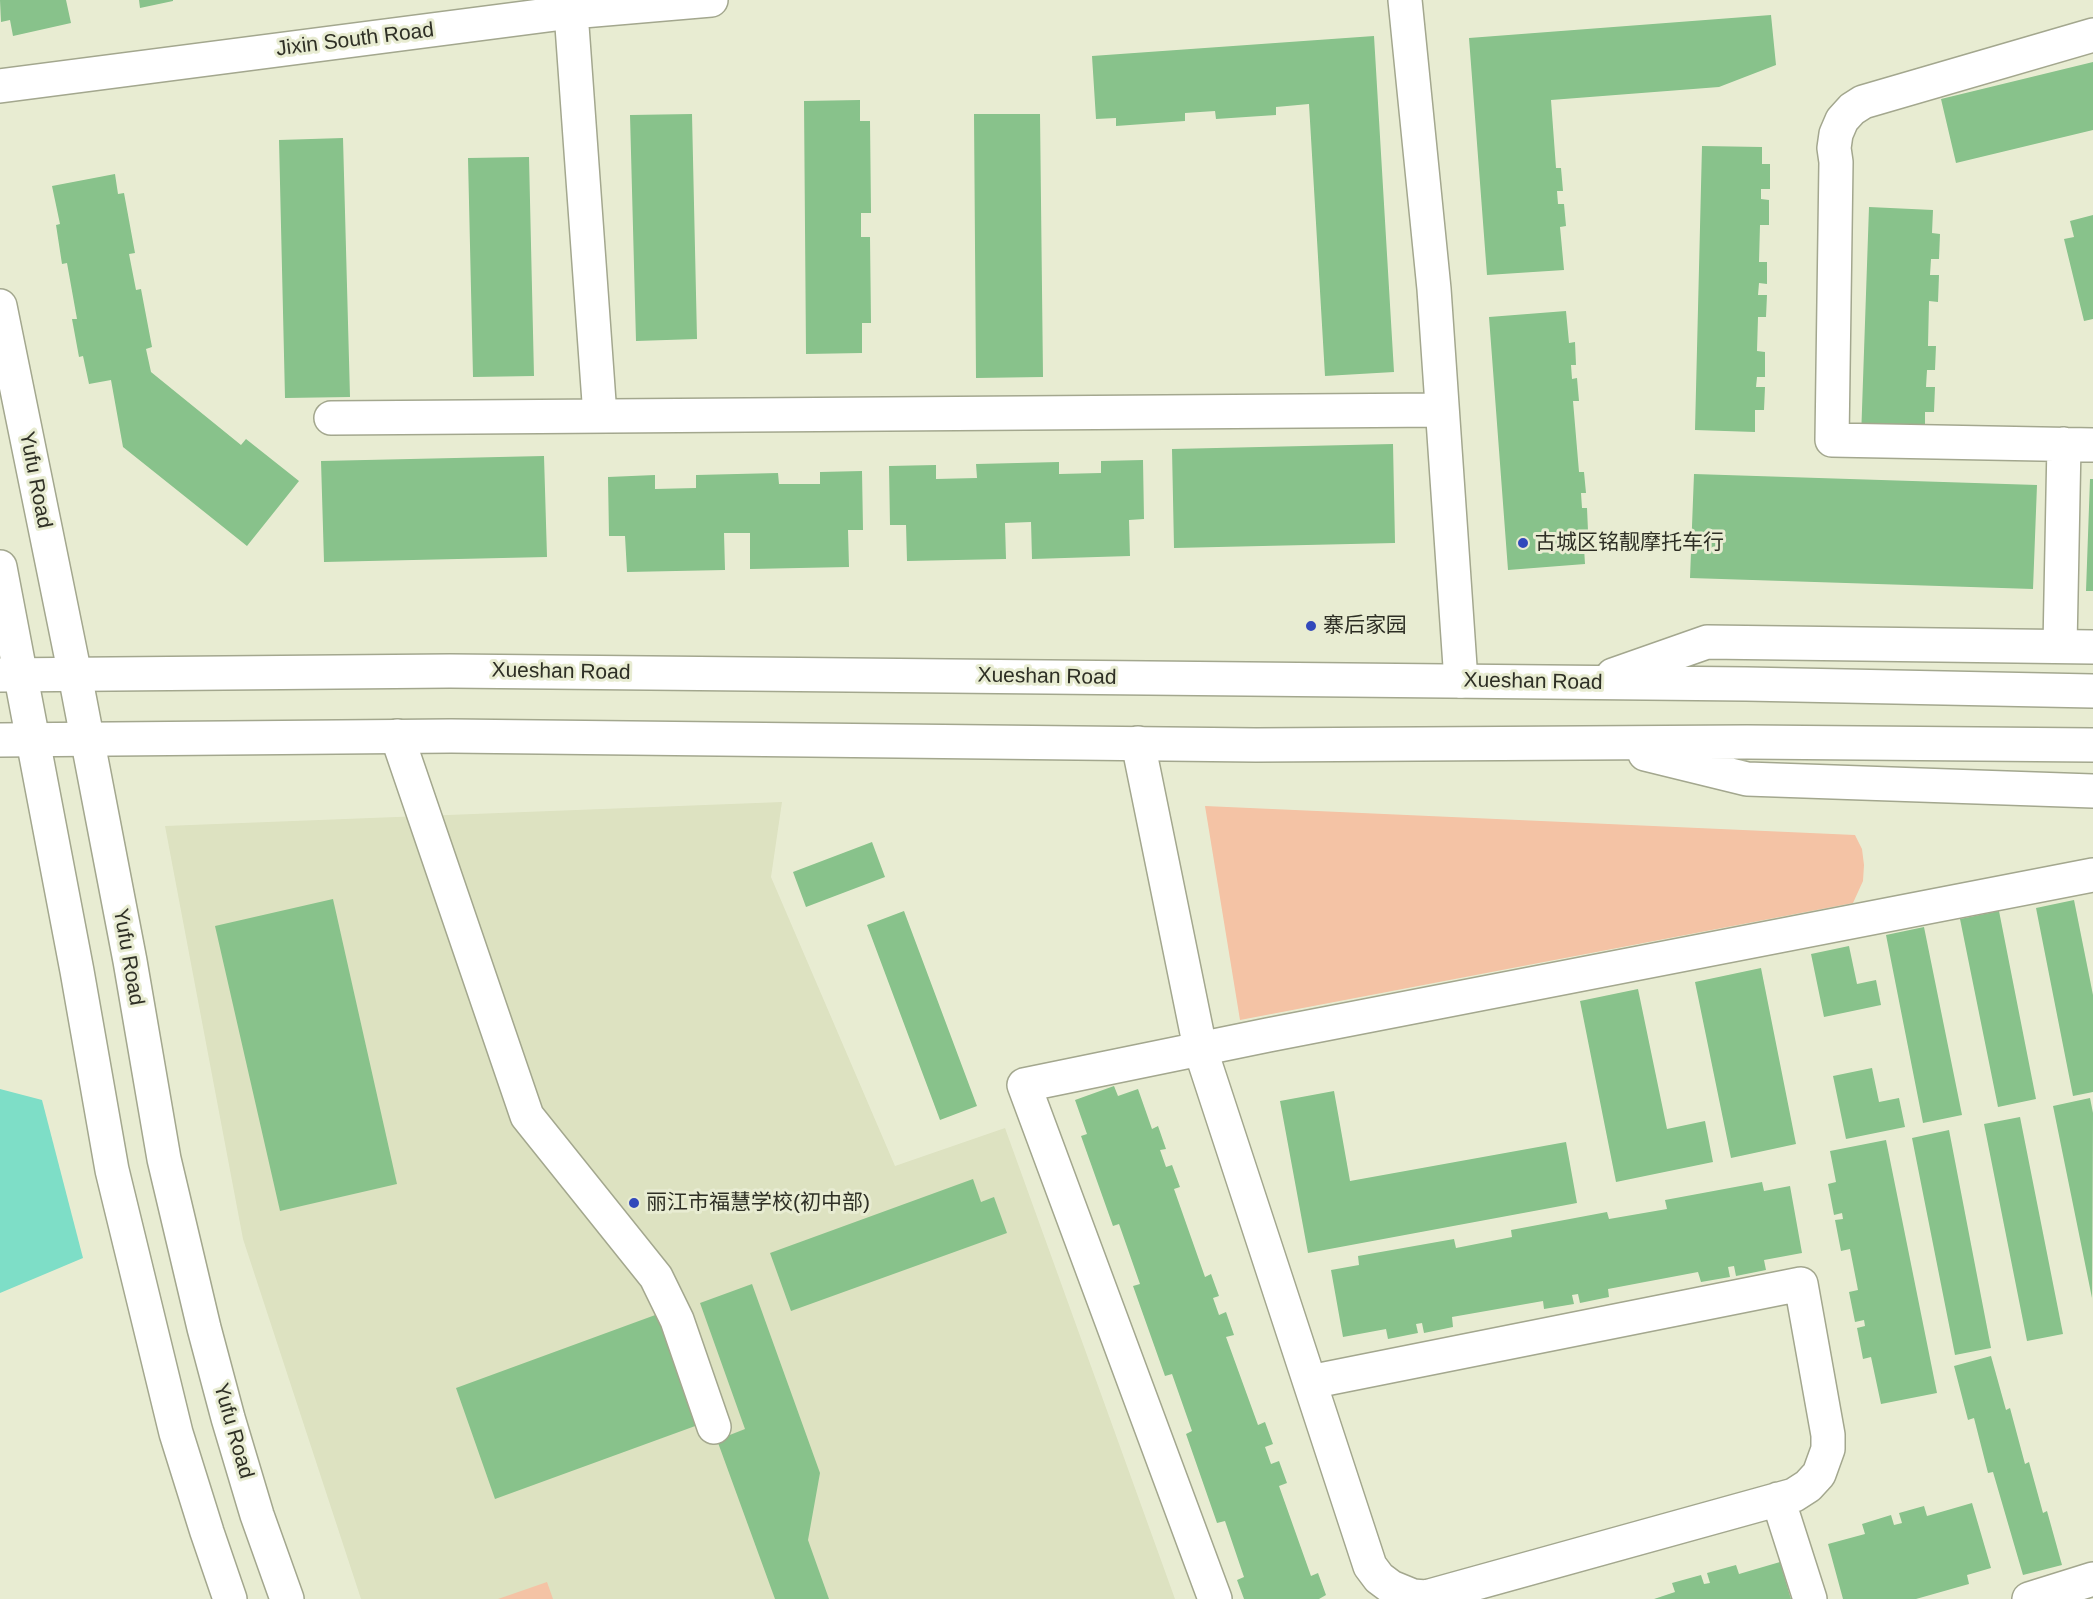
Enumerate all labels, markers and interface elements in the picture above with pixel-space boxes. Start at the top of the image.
street label: Jixin South Road [275,18,435,62]
street label: Yufu Road [13,429,57,531]
place label: 古城区铭靓摩托车行 [1535,530,1724,556]
marker: 古城区铭靓摩托车行 [1516,536,1530,550]
place label: 寨后家园 [1323,613,1407,639]
marker: 寨后家园 [1304,619,1318,633]
street label: Xueshan Road [491,658,631,686]
street label: Xueshan Road [977,663,1117,691]
street label: Xueshan Road [1463,668,1603,696]
street label: Yufu Road [107,907,149,1007]
place label: 丽江市福慧学校(初中部) [646,1190,870,1216]
marker: 丽江市福慧学校(初中部) [627,1196,641,1210]
street label: Yufu Road [207,1380,259,1482]

